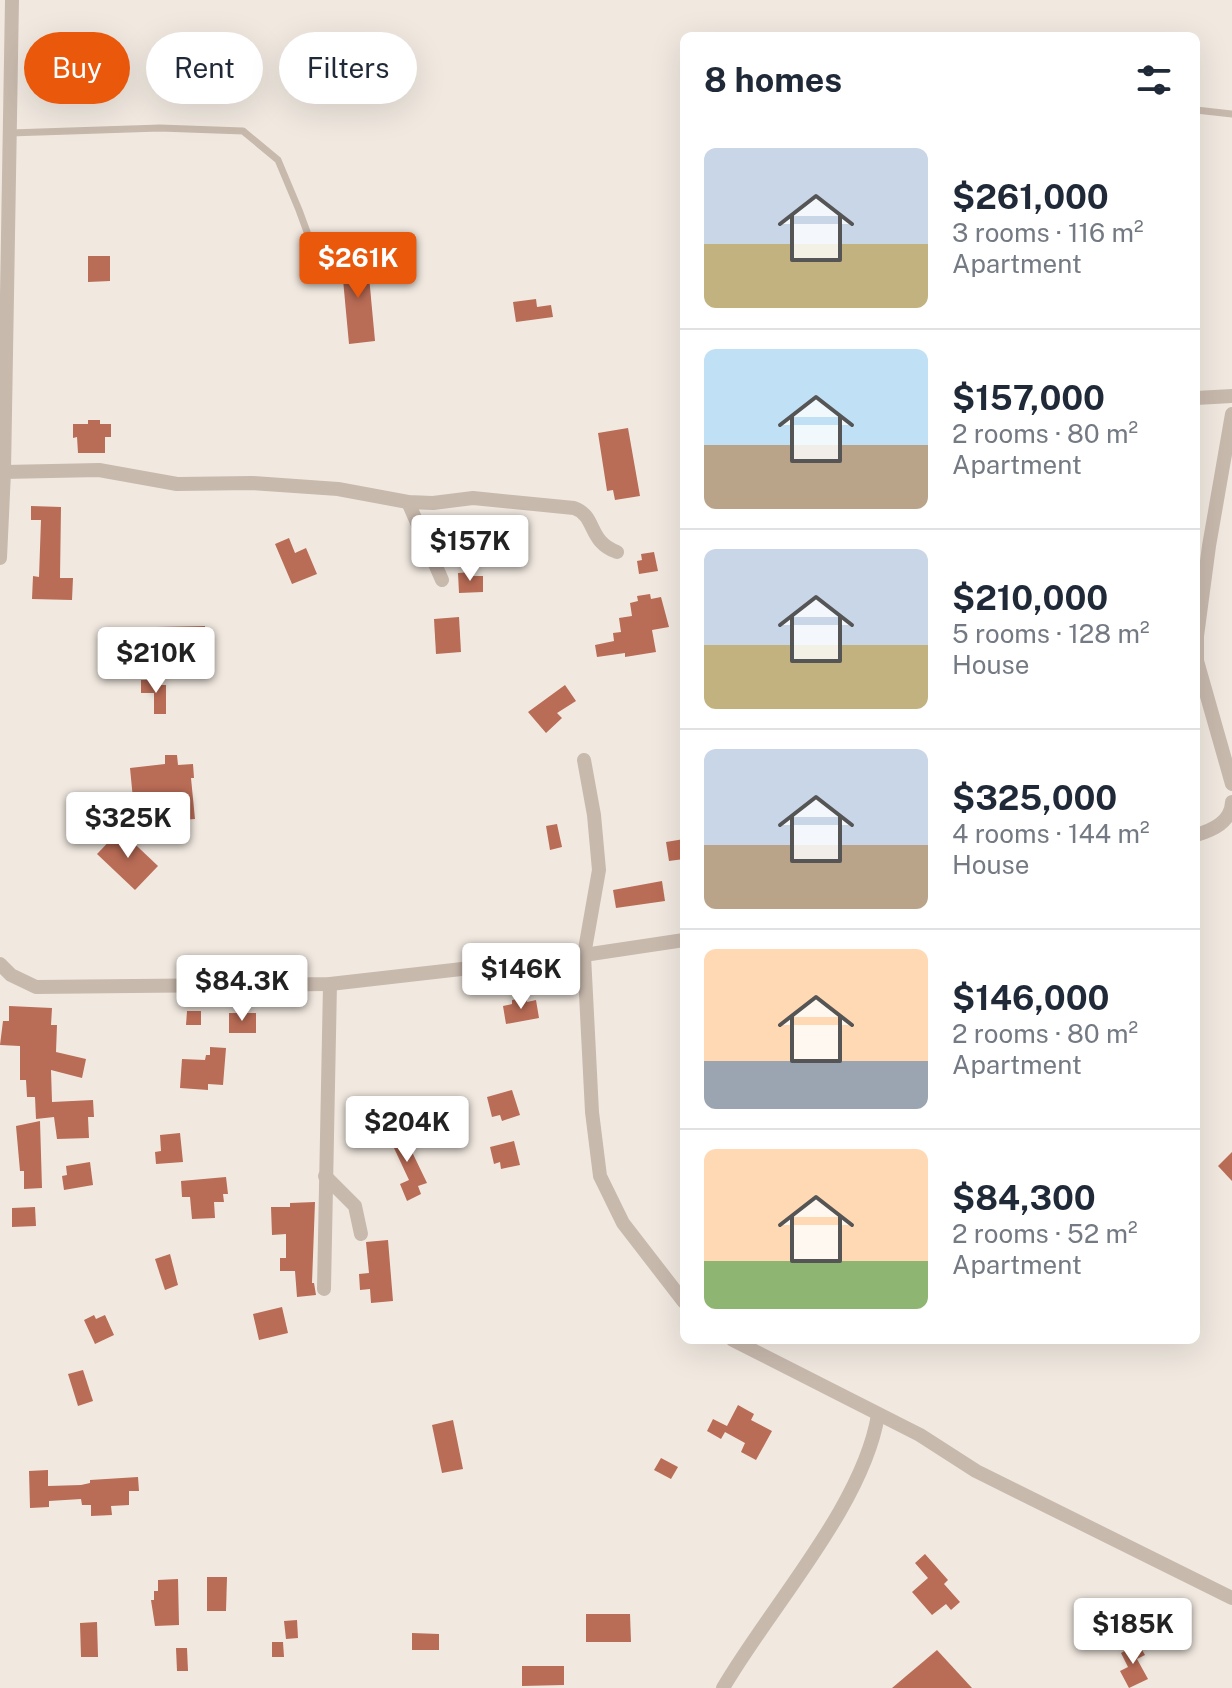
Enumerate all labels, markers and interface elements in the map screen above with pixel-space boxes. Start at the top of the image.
chip: Buy [24,32,130,104]
chip: Rent [146,32,263,104]
chip: Filters [279,32,417,104]
icon: filters [1132,58,1176,102]
text: 8 homes [704,60,842,100]
text: $261,000 [952,177,1109,217]
icon: home [768,180,864,276]
text: 3 rooms · 116 m² [952,217,1144,248]
pin: $261K [302,232,414,300]
text: $261K [317,242,399,273]
text: Apartment [952,248,1082,279]
text: $157,000 [952,378,1105,418]
icon: home [768,381,864,477]
text: 2 rooms · 80 m² [952,418,1138,449]
text: Apartment [952,449,1082,480]
pin: $157K [414,515,526,583]
text: $157K [429,525,511,556]
text: $210,000 [952,578,1108,618]
icon: home [768,581,864,677]
text: 5 rooms · 128 m² [952,618,1149,649]
pin: $210K [100,627,212,695]
text: $210K [116,637,196,668]
text: House [952,649,1029,680]
text: $325,000 [952,778,1117,818]
icon: home [768,781,864,877]
pin: $325K [72,792,184,860]
text: $325K [84,802,172,833]
text: 4 rooms · 144 m² [952,818,1150,849]
text: House [952,849,1029,880]
pin: $146K [465,943,577,1011]
text: $146K [480,953,562,984]
pin: $84.3K [177,955,307,1023]
text: $84.3K [194,965,290,996]
text: $146,000 [952,978,1109,1018]
icon: home [768,981,864,1077]
text: 2 rooms · 80 m² [952,1018,1138,1049]
text: Apartment [952,1049,1082,1080]
pin: $204K [351,1096,463,1164]
text: $204K [364,1106,450,1137]
text: $84,300 [952,1178,1096,1218]
icon: home [768,1181,864,1277]
text: 2 rooms · 52 m² [952,1218,1138,1249]
text: Apartment [952,1249,1082,1280]
pin: $185K [1077,1598,1189,1666]
text: $185K [1092,1608,1174,1639]

